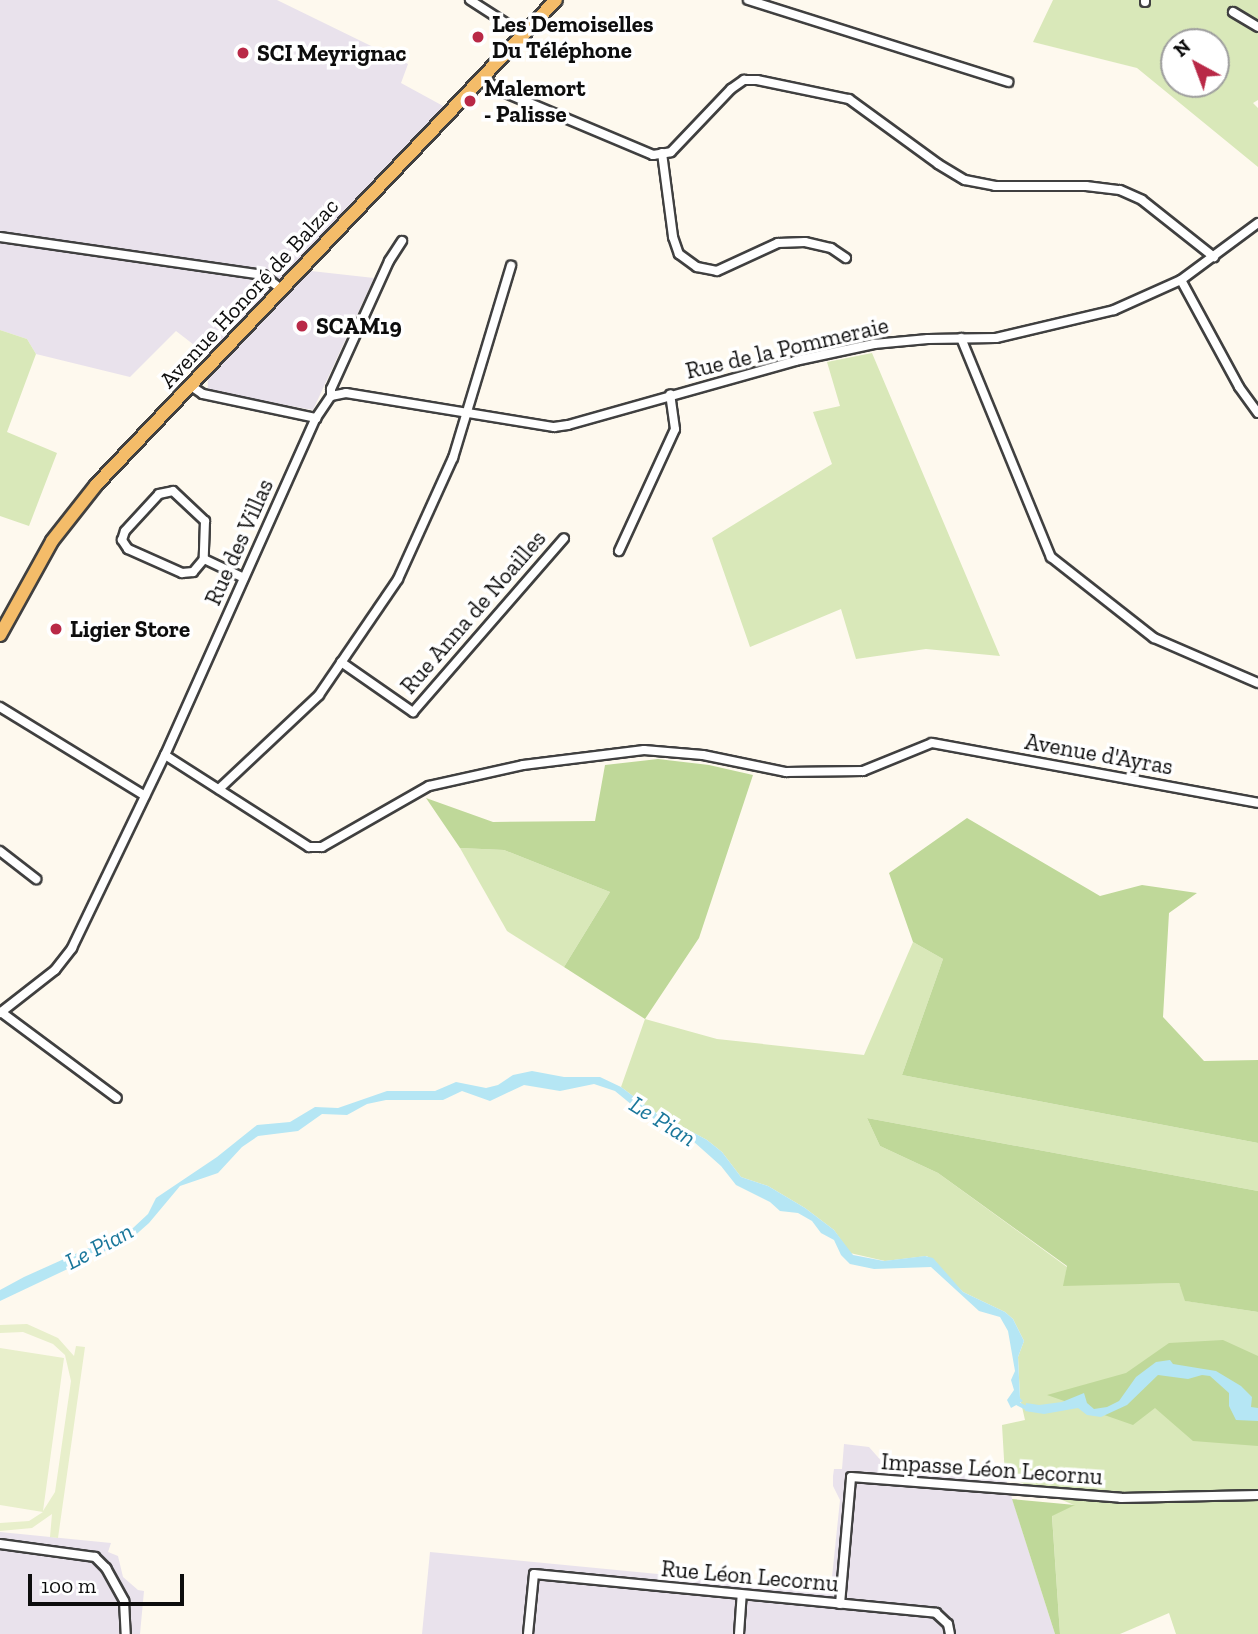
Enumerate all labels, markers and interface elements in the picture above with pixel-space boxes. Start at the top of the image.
place label: Les Demoiselles Du Téléphone [492,10,653,64]
north arrow [1160,28,1230,98]
marker: Les Demoiselles Du Téléphone [470,29,486,45]
text: N [1169,35,1195,62]
place label: SCI Meyrignac [257,39,406,67]
marker: SCI Meyrignac [235,45,251,61]
place label: Malemort - Palisse [484,74,585,128]
marker: Malemort - Palisse [462,93,478,109]
street label: Avenue Honoré de Balzac [154,192,344,394]
street label: Rue de la Pommeraie [683,311,891,385]
place label: SCAM19 [316,312,402,340]
marker: SCAM19 [294,318,310,334]
street label: Rue des Villas [199,474,279,610]
street label: Rue Anna de Noailles [394,524,552,700]
place label: Ligier Store [70,615,190,643]
marker: Ligier Store [48,621,64,637]
street label: Avenue d'Ayras [1023,727,1175,781]
water label: Le Pian [625,1090,701,1152]
water label: Le Pian [60,1216,138,1276]
street label: Impasse Léon Lecornu [880,1447,1104,1491]
street label: Rue Léon Lecornu [660,1554,840,1598]
scale bar [32,1560,187,1604]
text: 100 m [41,1573,96,1598]

